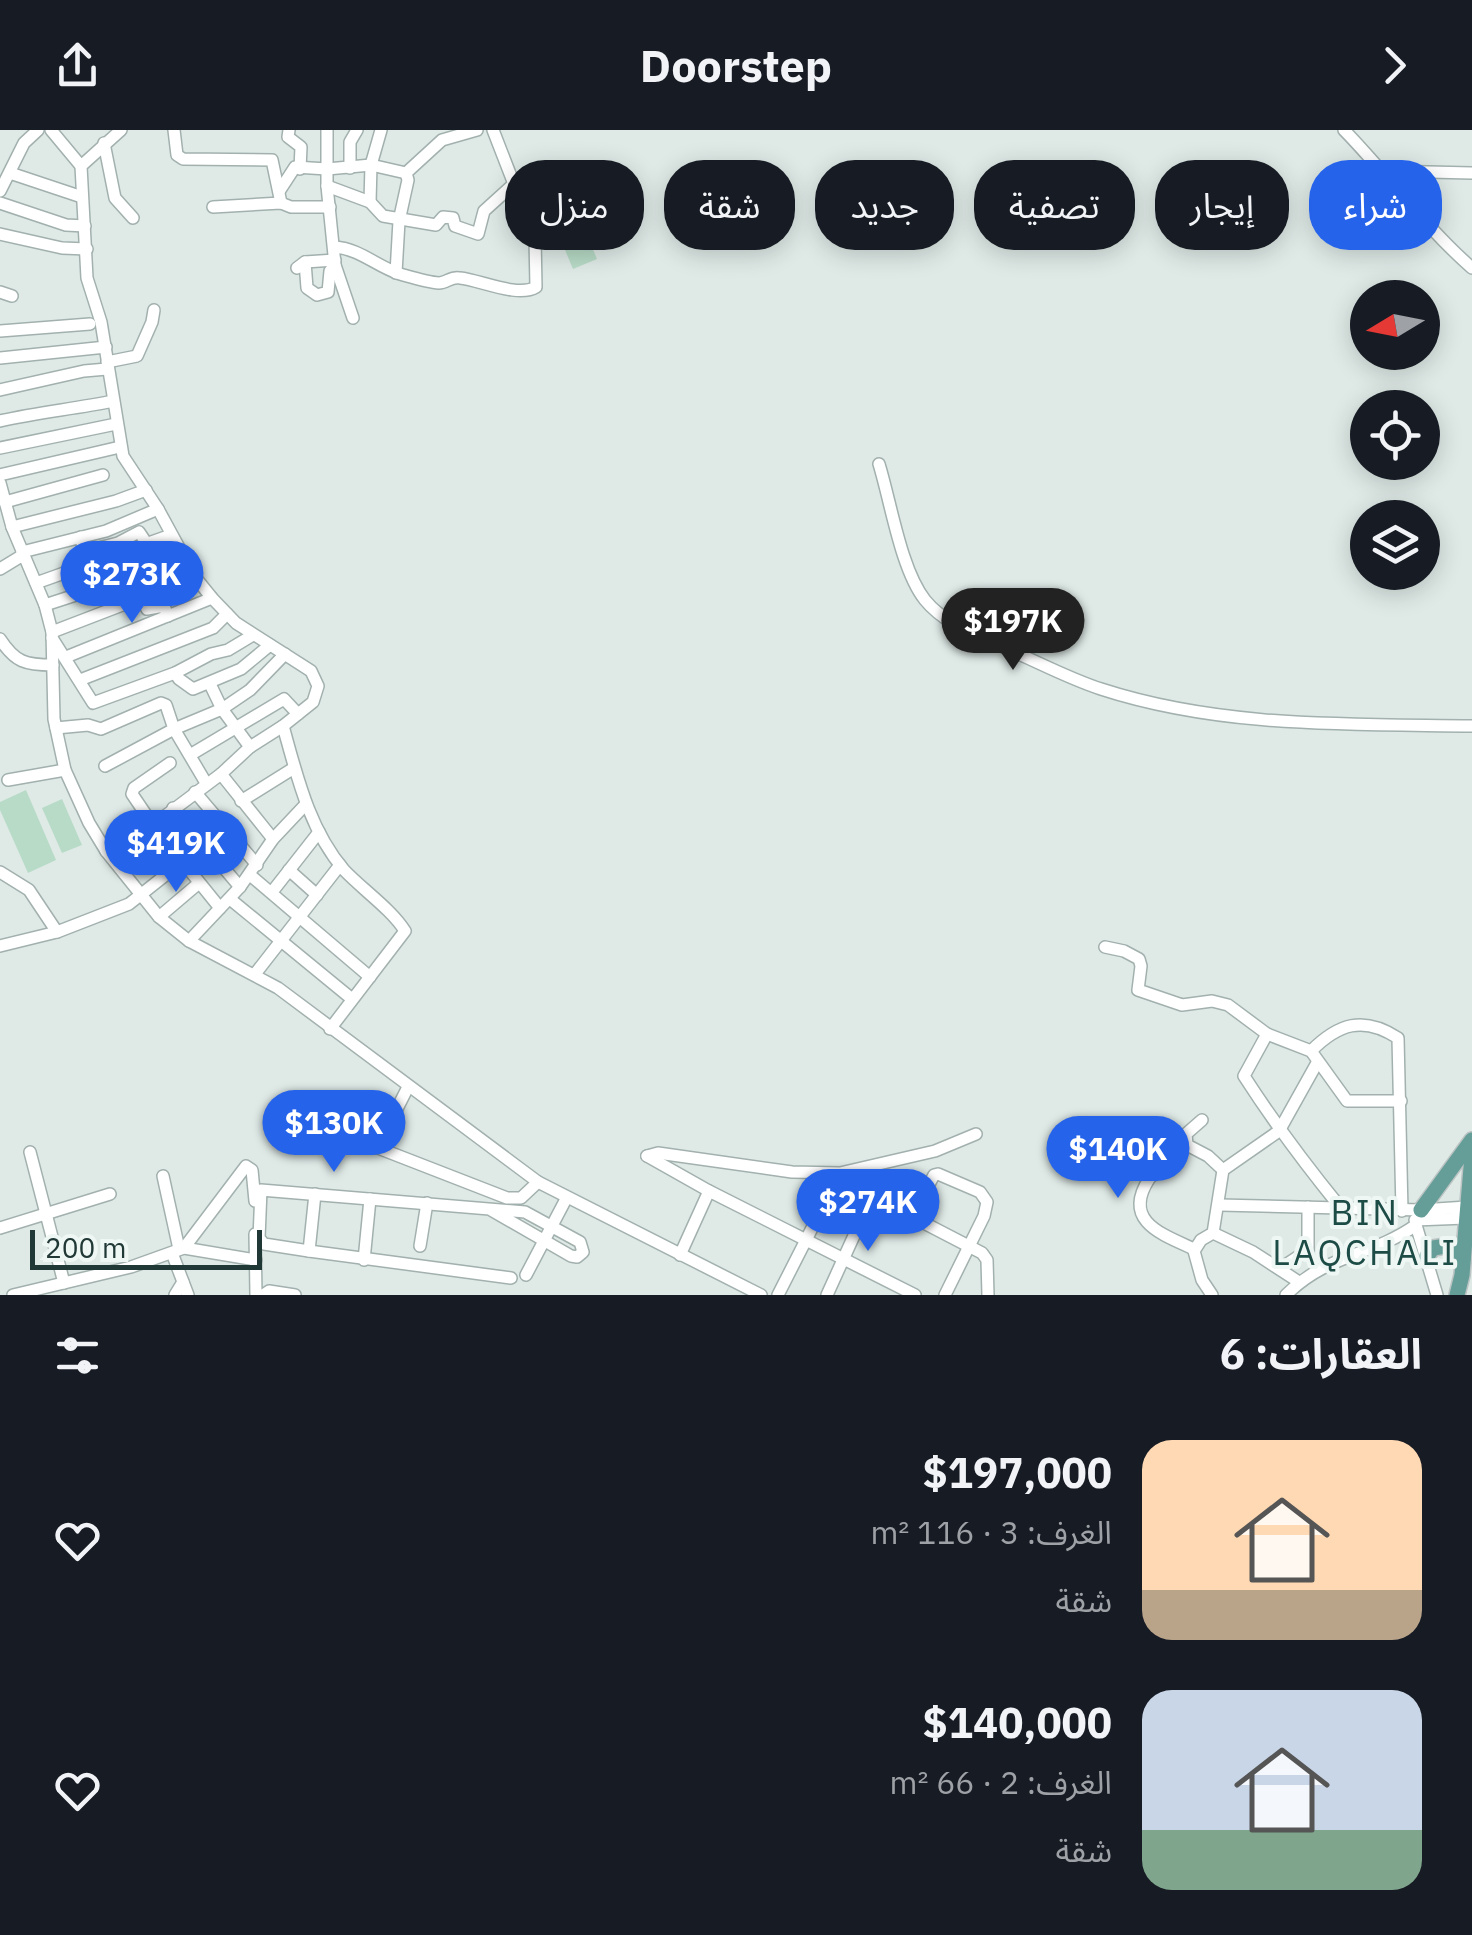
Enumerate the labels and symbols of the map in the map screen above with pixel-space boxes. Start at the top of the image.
north arrow [1350,280,1440,370]
pin: $273K [62,541,202,626]
pin: $197K [943,588,1083,673]
pin: $419K [106,810,246,895]
pin: $130K [264,1090,404,1175]
pin: $140K [1048,1116,1188,1201]
pin: $274K [798,1169,938,1254]
district label: BIN LAQCHALI [1272,1189,1458,1275]
scale bar [30,1225,262,1270]

